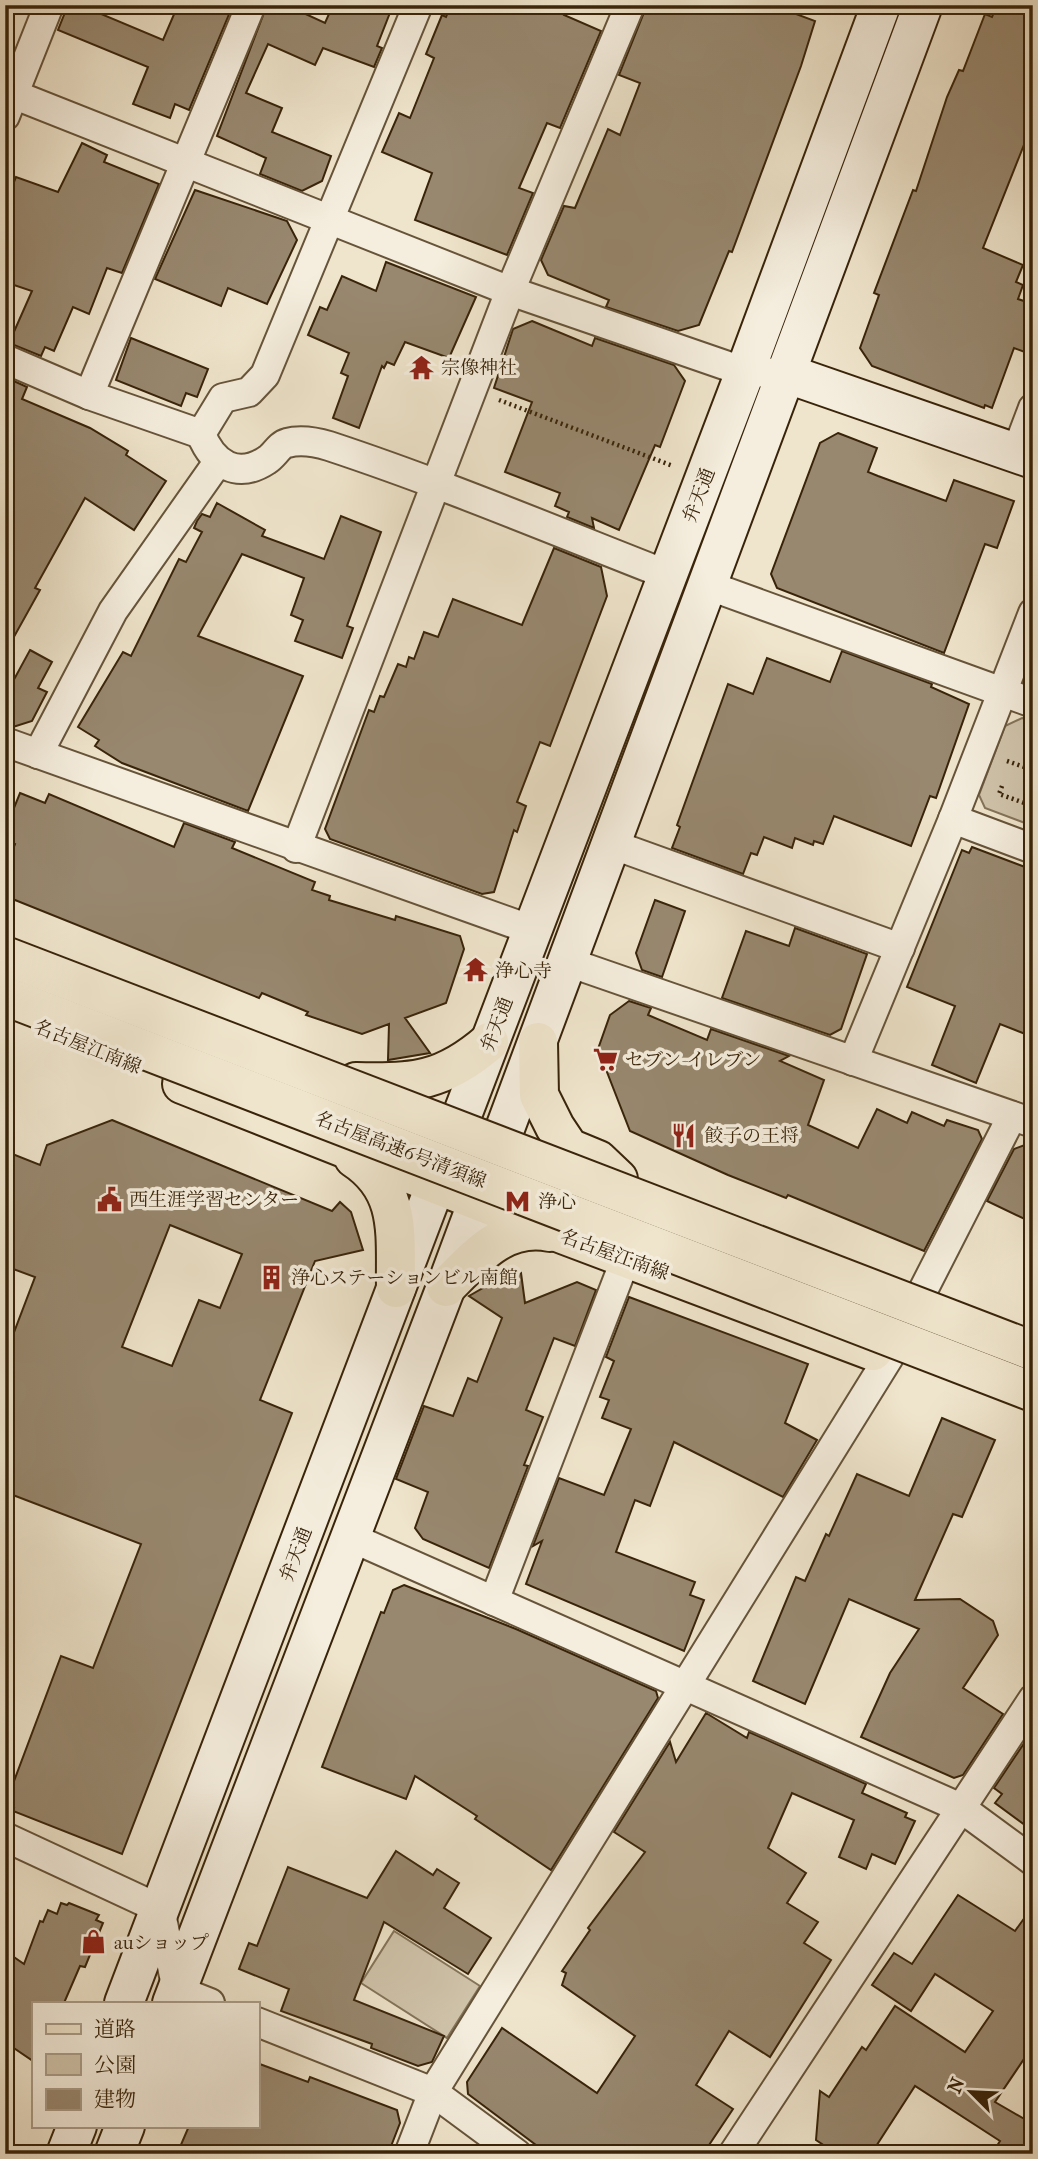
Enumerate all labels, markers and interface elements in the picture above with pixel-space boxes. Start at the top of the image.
temple icon: 宗像神社 [407,353,435,381]
place label: 宗像神社 [441,357,517,379]
street label: 弁天通 [678,465,719,526]
temple icon: 浄心寺 [461,956,489,984]
place label: 浄心寺 [495,960,552,982]
street label: 弁天通 [476,994,517,1055]
street label: 名古屋江南線 [31,1015,145,1078]
supermarket icon: セブン-イレブン [591,1045,619,1073]
place label: セブン-イレブン [625,1049,761,1071]
street label: 名古屋高速6号清須線 [312,1107,489,1193]
restaurant icon: 餃子の王将 [670,1121,698,1149]
place label: 餃子の王将 [704,1125,799,1147]
public building icon: 西生涯学習センター [95,1185,123,1213]
metro station icon: 浄心 [504,1187,532,1215]
place label: 西生涯学習センター [129,1189,299,1211]
place label: 浄心 [538,1191,576,1213]
street label: 名古屋江南線 [557,1225,672,1285]
building icon: 浄心ステーションビル南館 [257,1263,285,1291]
place label: 浄心ステーションビル南館 [291,1267,518,1289]
street label: 弁天通 [275,1524,316,1585]
shop icon: auショップ [80,1928,108,1956]
place label: auショップ [114,1932,209,1954]
legend [32,2002,259,2128]
text: 道路 [94,2017,136,2041]
text: 公園 [94,2053,136,2077]
north arrow [936,2058,1006,2128]
text: N [943,2074,970,2097]
text: 建物 [94,2087,136,2111]

